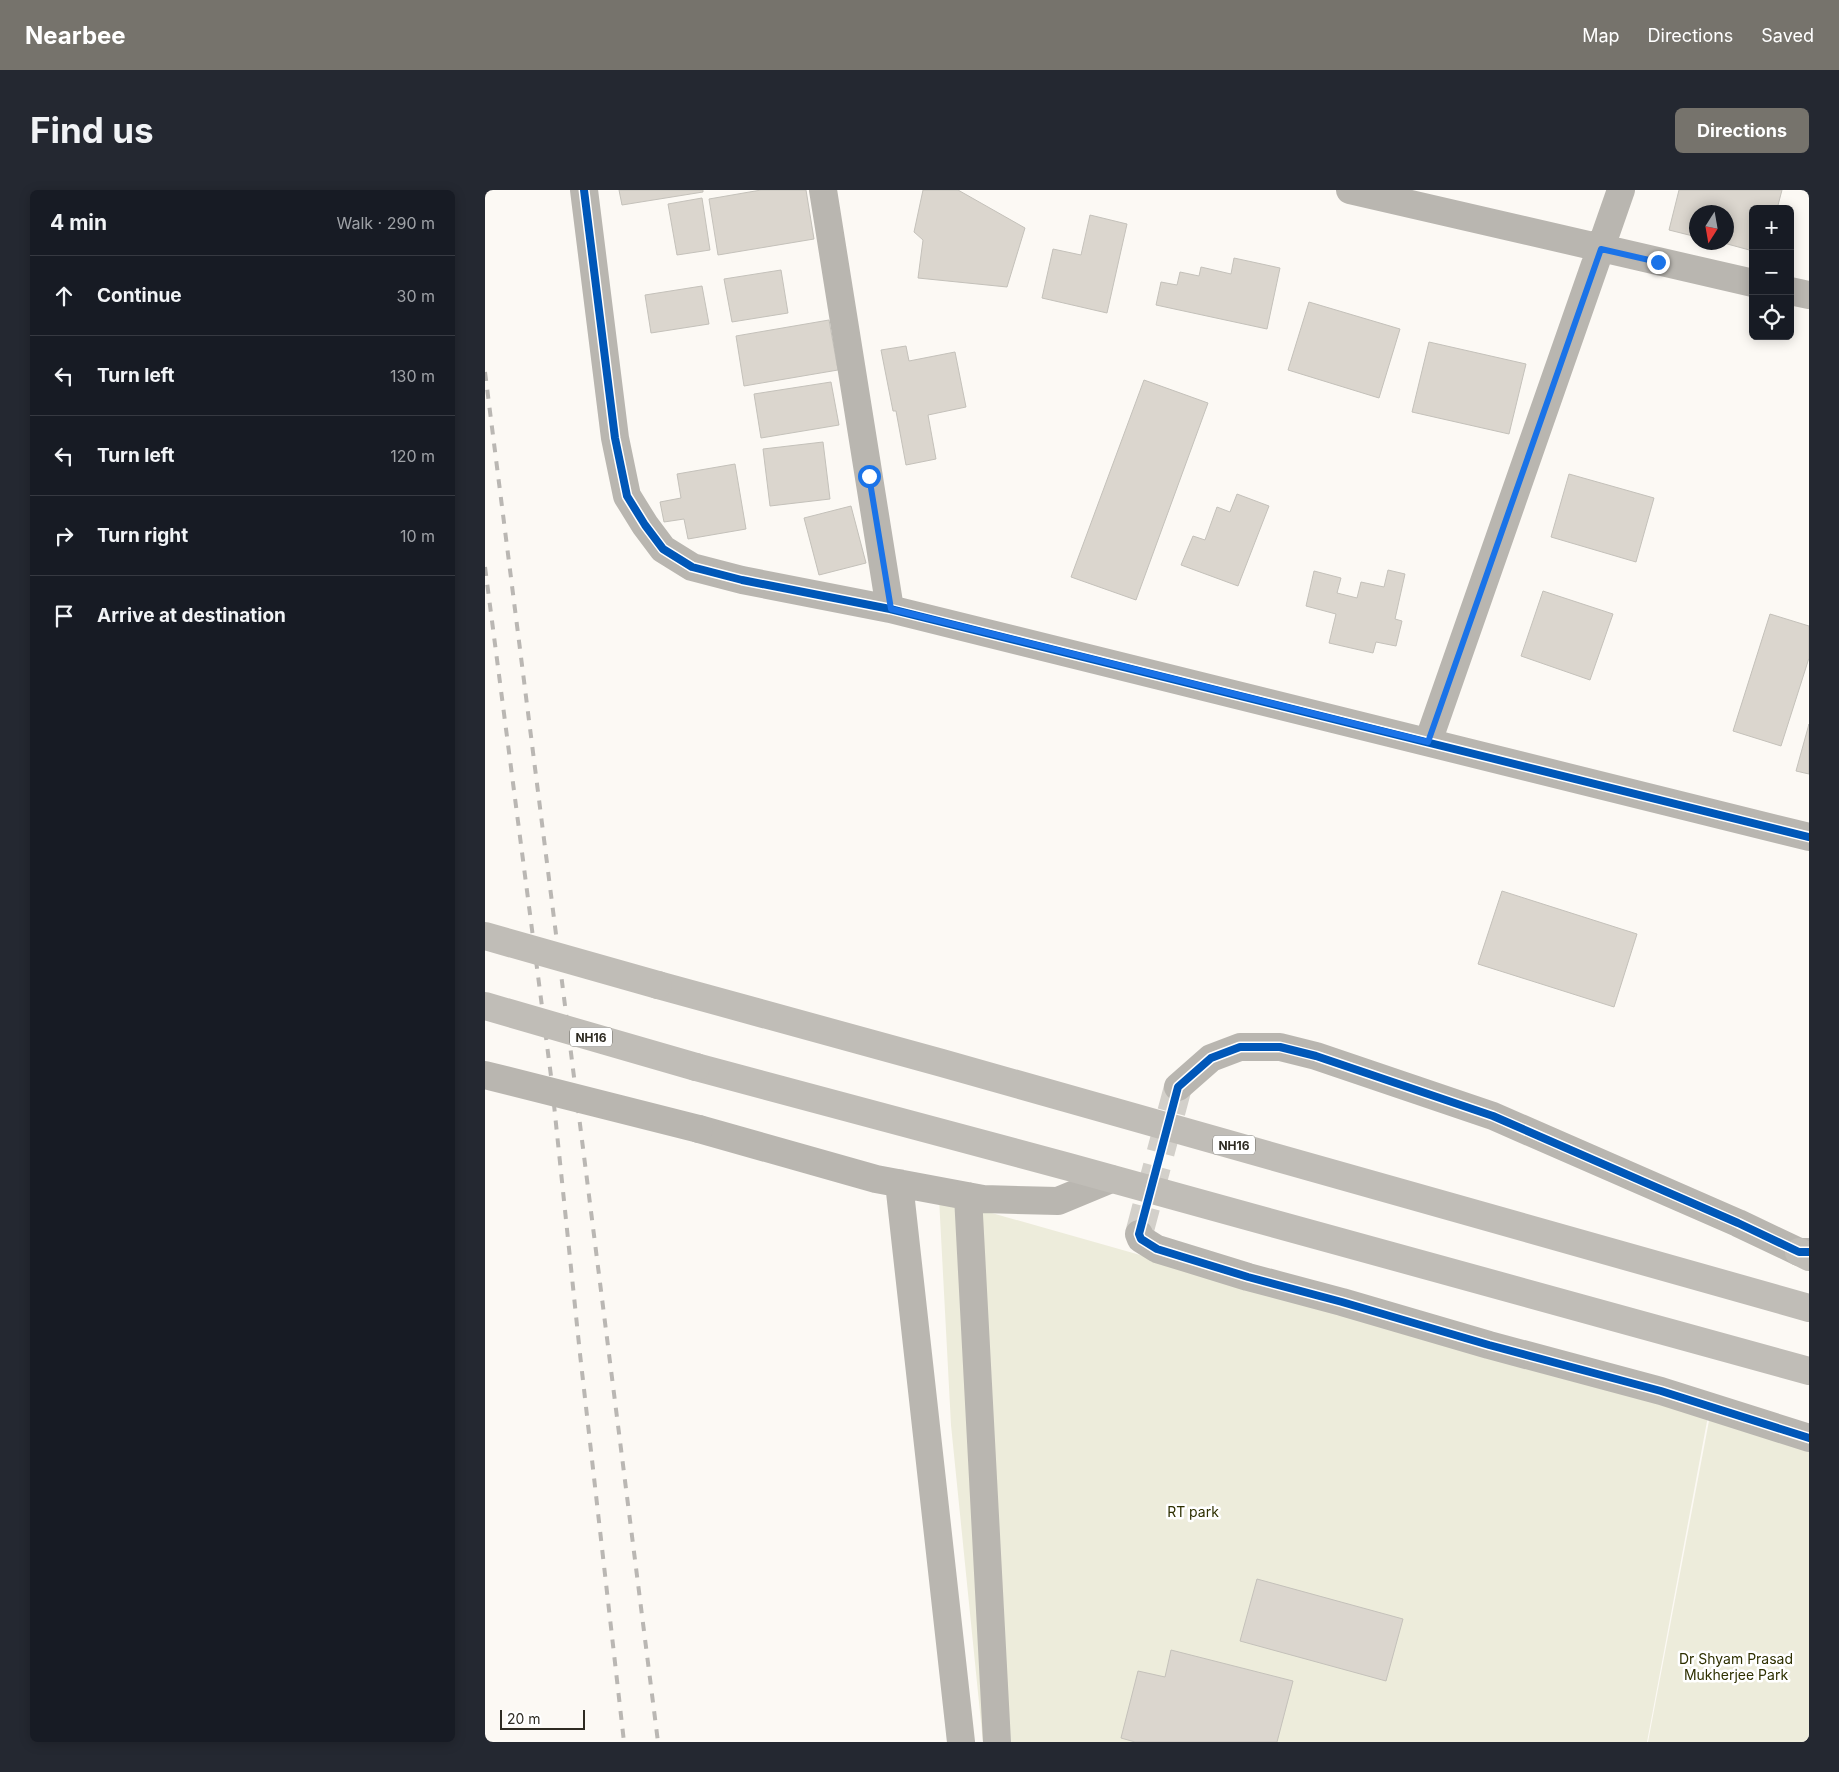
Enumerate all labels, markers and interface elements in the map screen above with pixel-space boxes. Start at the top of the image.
text: Nearbee [25,21,126,50]
text: Map [1582,25,1620,46]
text: Directions [1648,25,1733,46]
text: Saved [1761,25,1814,46]
button: Directions [1675,108,1809,153]
text: Find us [30,109,154,151]
north arrow [1689,205,1734,250]
map controls [1749,205,1794,340]
button: + [1749,205,1794,250]
text: 4 min [50,210,107,235]
text: Walk · 290 m [337,213,435,233]
button: − [1749,250,1794,295]
route end [1647,251,1670,274]
icon: ahead [50,282,78,310]
text: Continue [97,284,182,307]
text: 30 m [397,286,435,306]
button: locate [1749,295,1794,340]
icon: left [50,362,78,390]
text: Turn left [97,364,175,387]
text: 130 m [390,366,435,386]
icon: left [50,442,78,470]
text: Turn left [97,444,175,467]
text: 120 m [390,446,435,466]
route start [858,465,881,488]
icon: right [50,522,78,550]
text: Turn right [97,524,188,547]
text: 10 m [400,526,435,546]
icon: arrive [50,602,78,630]
text: Arrive at destination [97,604,286,627]
road number: NH16 [570,1028,612,1046]
road number: NH16 [1213,1136,1255,1154]
park label: RT park [1167,1503,1219,1520]
park label: Dr Shyam Prasad Mukherjee Park [1679,1650,1793,1683]
scale bar [500,1707,585,1730]
text: 20 m [507,1710,541,1727]

